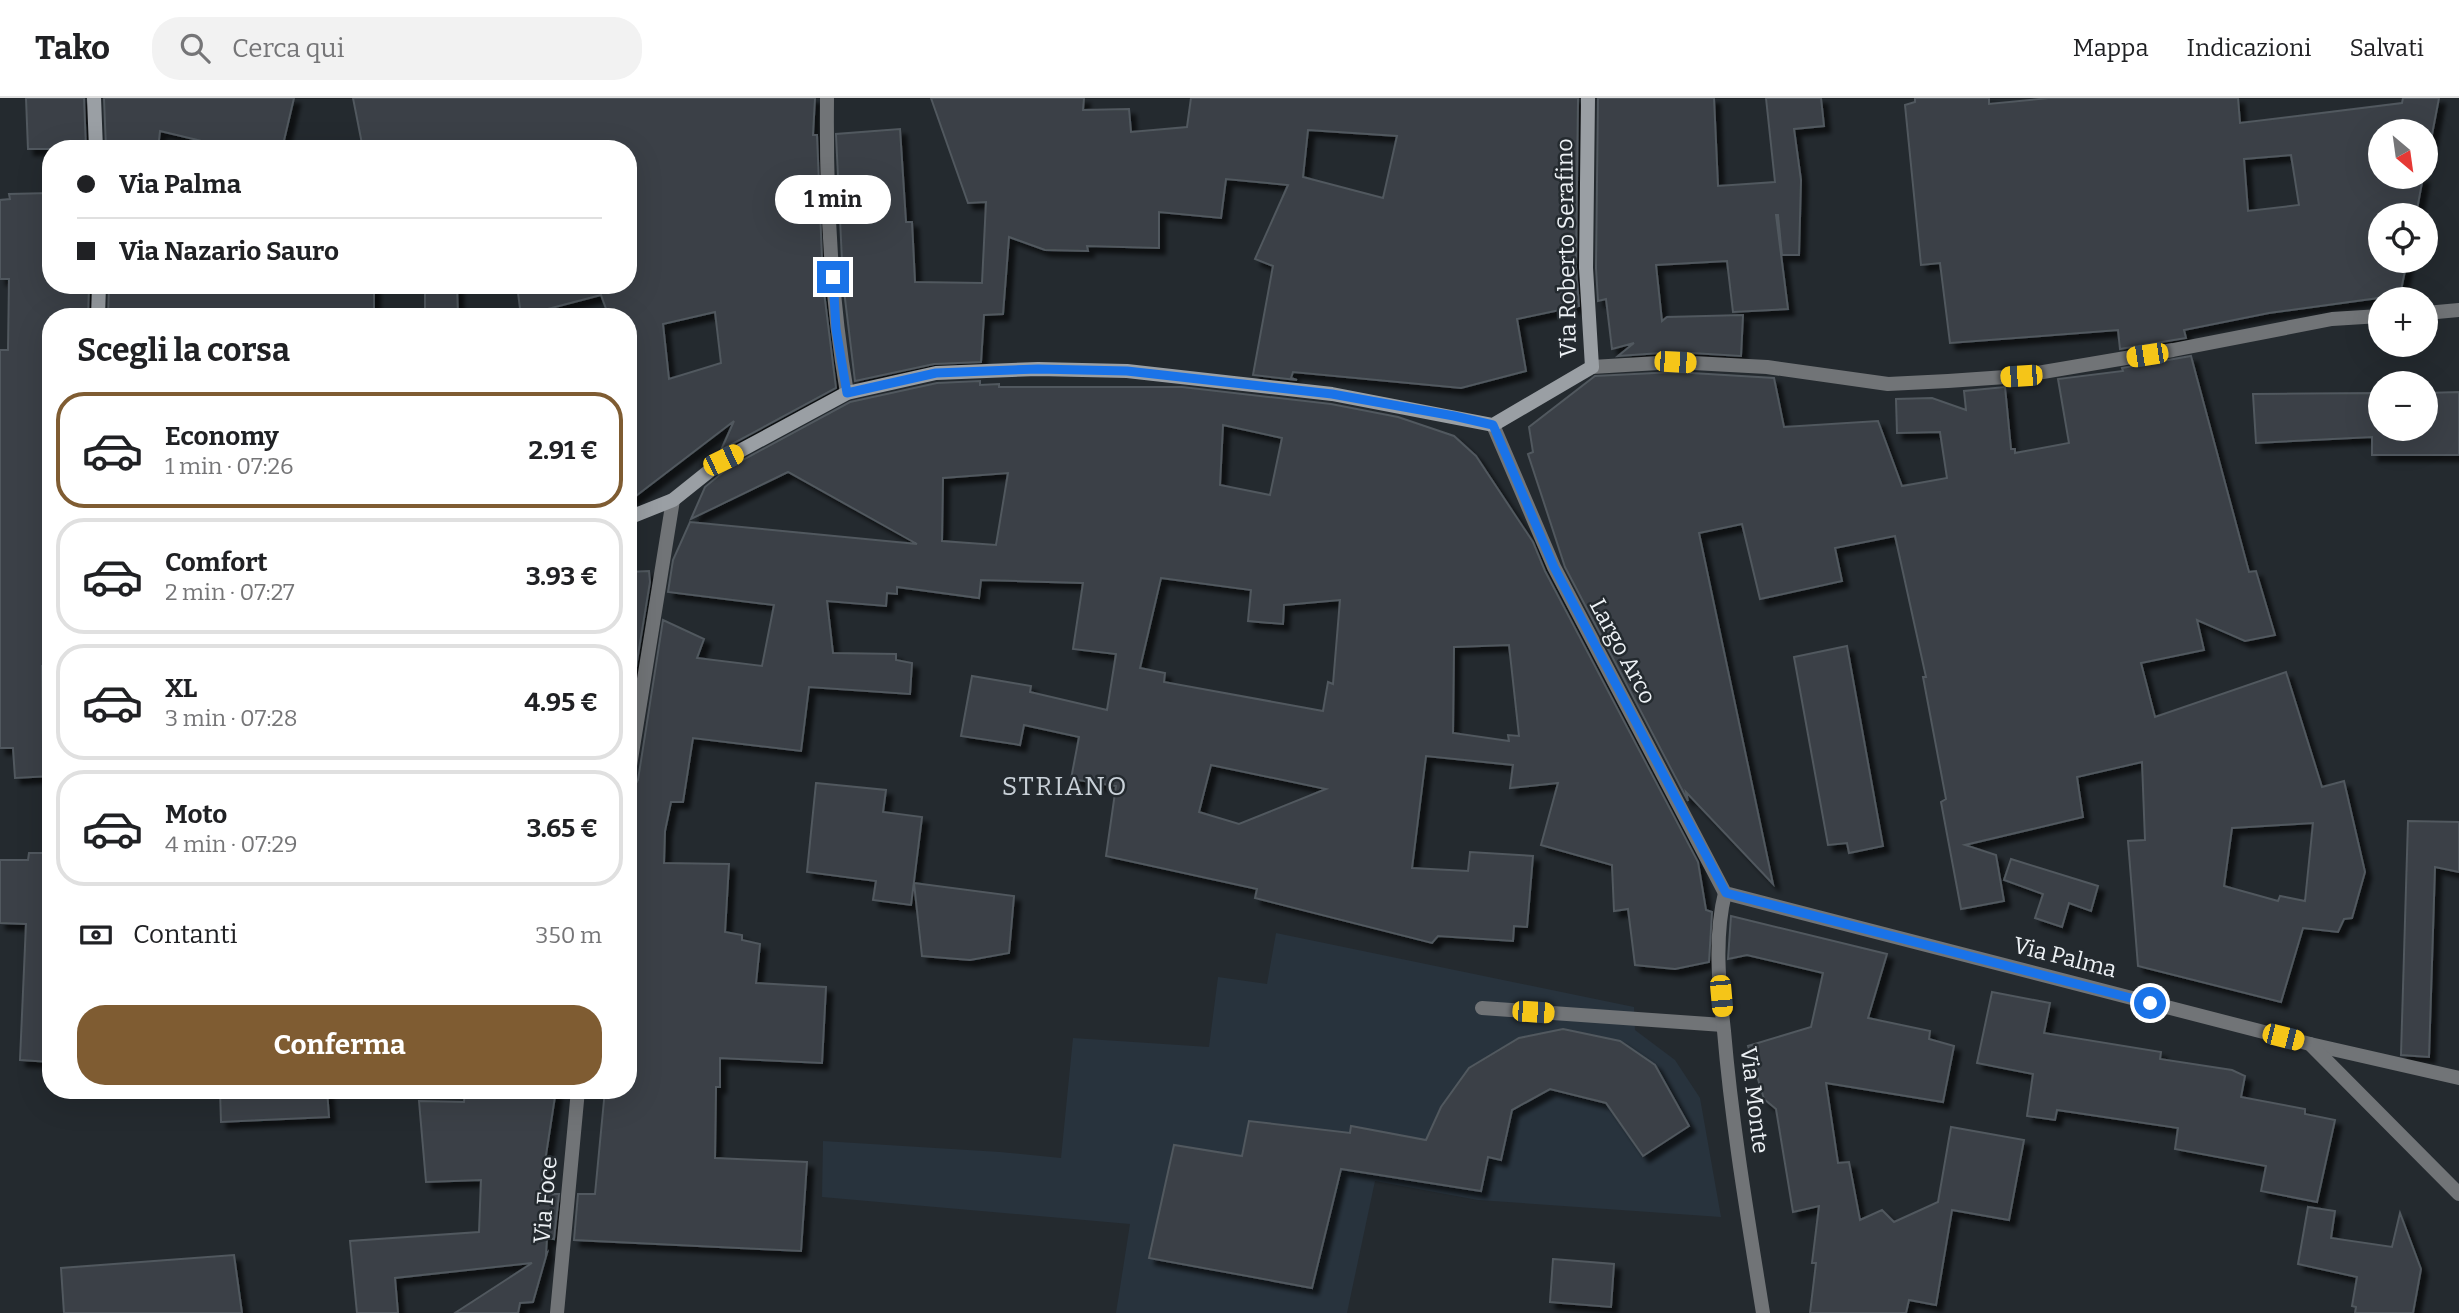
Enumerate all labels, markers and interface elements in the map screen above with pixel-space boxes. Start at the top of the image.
search box [152,17,642,80]
text: Tako [35,28,110,68]
icon: search [176,29,214,67]
text: Cerca qui [232,33,344,64]
text: Mappa [2073,34,2149,62]
text: Indicazioni [2187,34,2311,62]
text: Salvati [2349,34,2424,62]
north arrow [2368,119,2438,189]
map controls [2368,119,2438,441]
street label: Via Roberto Serafino [1550,138,1582,358]
text: Via Palma [119,169,241,200]
callout: 1 min [775,176,891,225]
text: 1 min [804,185,862,213]
button: locate [2368,203,2438,273]
text: Via Nazario Sauro [119,236,339,267]
route end [817,261,849,293]
button: + [2368,287,2438,357]
text: Scegli la corsa [77,331,290,369]
car [2125,341,2170,369]
car [1654,350,1697,374]
car [2000,364,2043,388]
button: − [2368,371,2438,441]
icon: car [81,419,144,482]
text: Economy [165,421,279,452]
text: 2.91 € [528,435,598,466]
car [700,441,747,479]
text: 1 min · 07:26 [165,452,294,480]
icon: car [81,545,144,608]
text: Comfort [165,547,268,578]
text: 3.93 € [526,561,598,592]
text: 2 min · 07:27 [165,578,295,606]
street label: Largo Arco [1584,594,1662,708]
icon: car [81,671,144,734]
text: XL [165,673,197,704]
text: 4.95 € [524,687,598,718]
text: 3 min · 07:28 [165,704,298,732]
district label: STRIANO [1002,771,1128,802]
icon: car [81,797,144,860]
text: Moto [165,799,227,830]
text: 3.65 € [527,813,598,844]
text: 4 min · 07:29 [165,830,298,858]
icon: cash [77,916,115,954]
text: Contanti [133,919,237,950]
text: 350 m [535,921,602,949]
street label: Via Palma [2010,931,2120,983]
car [1709,974,1734,1018]
route start [2134,987,2166,1019]
car [1512,1000,1555,1024]
button: Conferma [77,1005,602,1085]
car [2261,1022,2306,1052]
street label: Via Monte [1735,1045,1775,1155]
street label: Via Foce [527,1155,563,1245]

